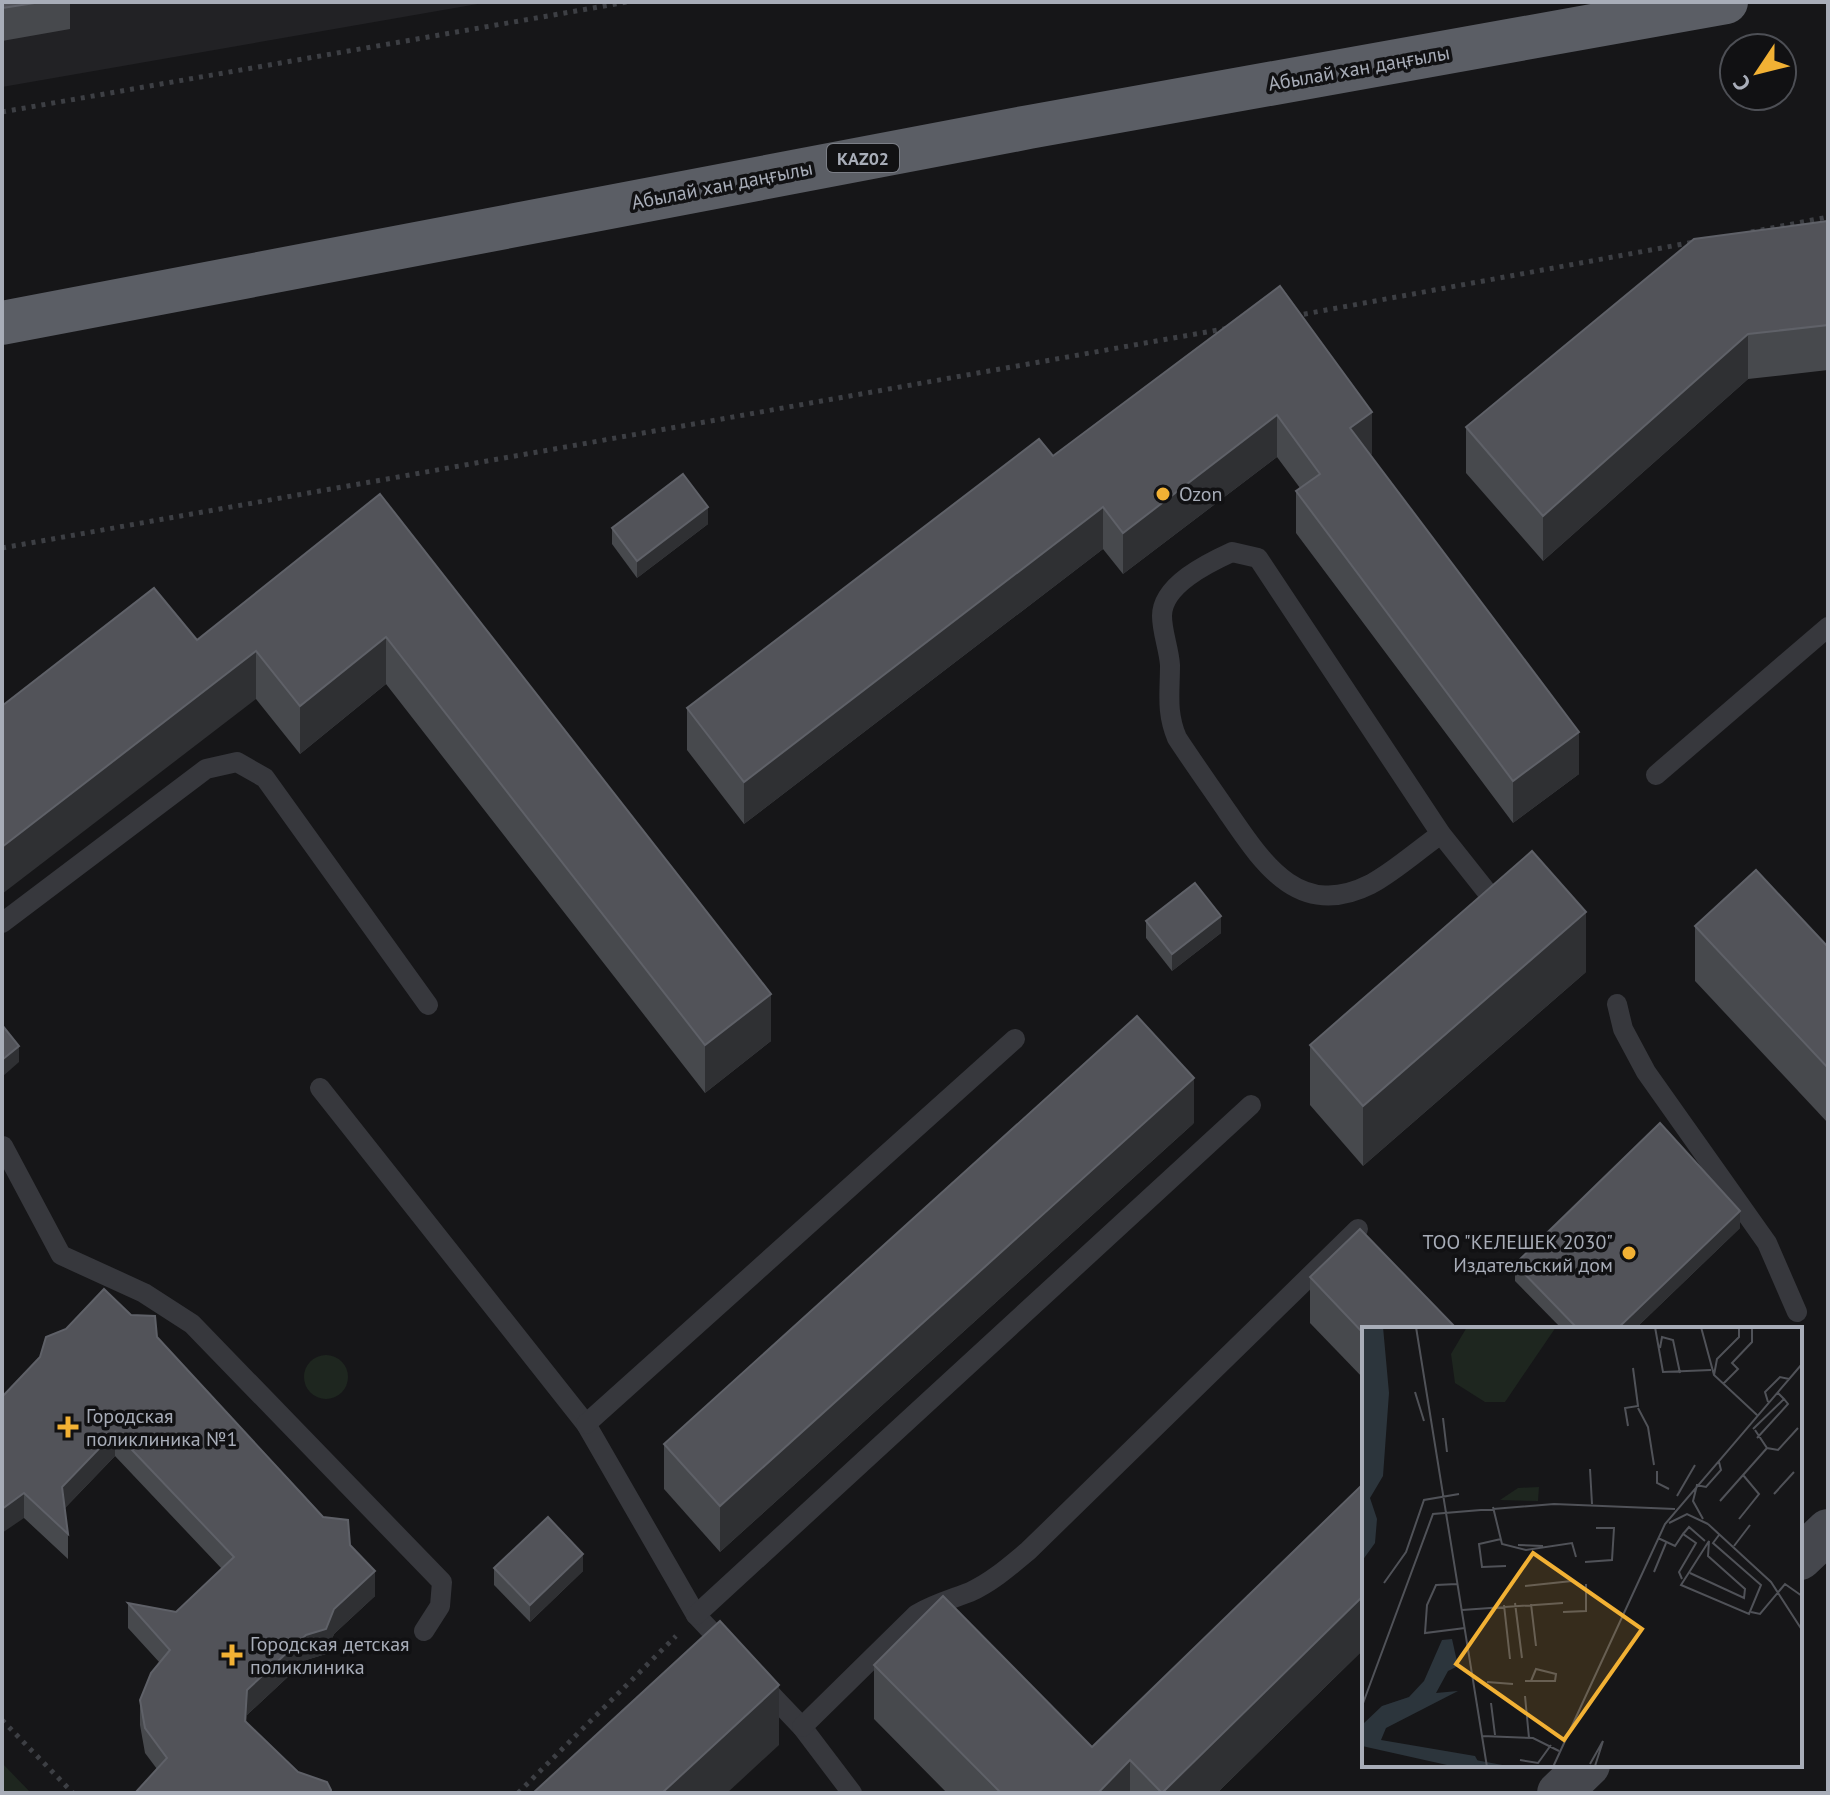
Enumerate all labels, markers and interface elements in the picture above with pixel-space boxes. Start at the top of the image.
north arrow [1718,32,1798,112]
street label: Абылай хан даңғылы [1266,39,1452,97]
text: С [1727,70,1757,97]
road number: KАZ02 [827,144,899,172]
street label: Абылай хан даңғылы [629,155,815,215]
place label: Ozon [1179,481,1223,507]
marker: Ozon [1154,485,1172,503]
place label: ТОО "КЕЛЕШЕК 2030" Издательский дом [1423,1229,1613,1278]
marker: ТОО "КЕЛЕШЕК 2030" Издательский дом [1620,1244,1638,1262]
inset map [1362,1327,1802,1767]
place label: Городская поликлиника №1 [86,1403,237,1452]
marker: Городская поликлиника №1 [57,1416,79,1438]
place label: Городская детская поликлиника [250,1631,410,1680]
marker: Городская детская поликлиника [221,1644,243,1666]

